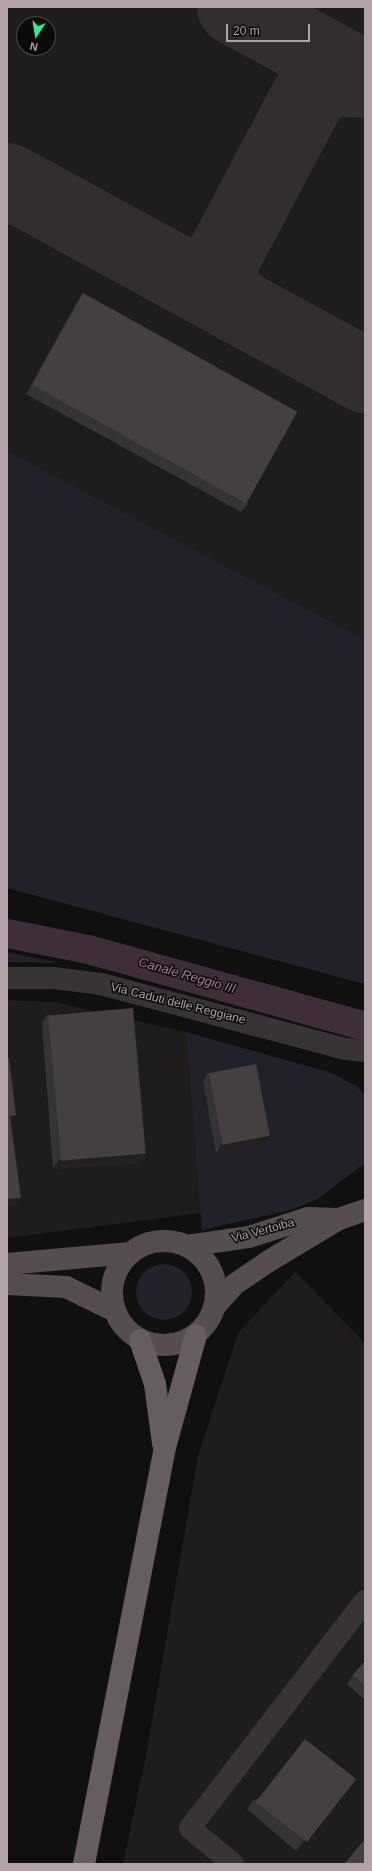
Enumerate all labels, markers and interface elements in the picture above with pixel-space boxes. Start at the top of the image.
north arrow [16,16,56,56]
scale bar [228,16,312,42]
text: 20 m [233,24,260,38]
text: N [29,40,39,53]
water label: Canale Reggio III [137,955,237,997]
street label: Via Caduti delle Reggiane [109,980,247,1028]
street label: Via Vertoiba [230,1216,296,1246]

